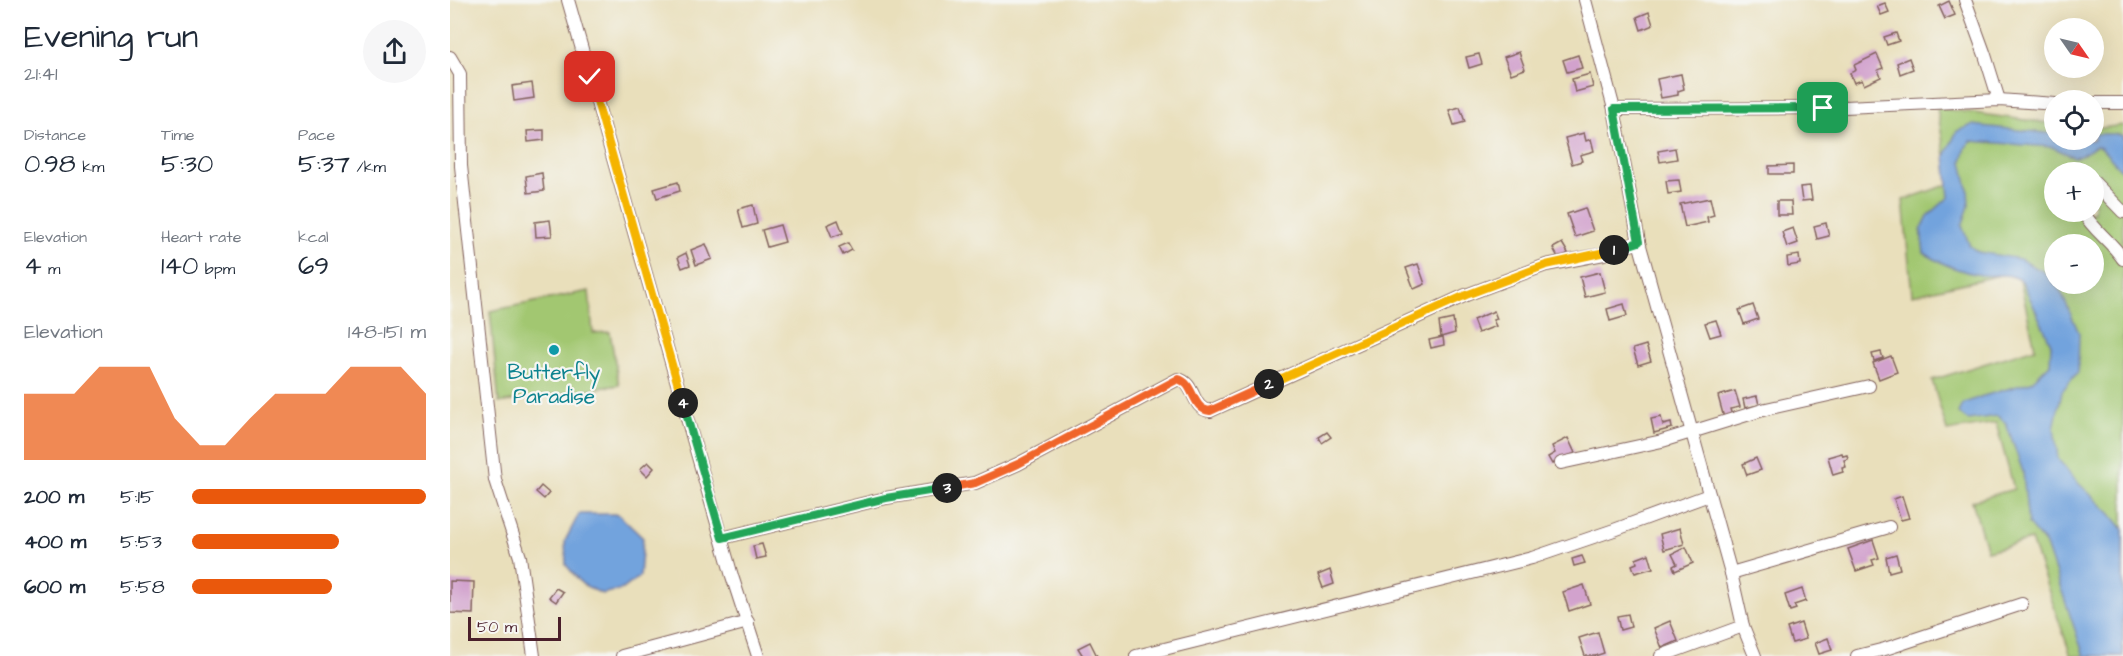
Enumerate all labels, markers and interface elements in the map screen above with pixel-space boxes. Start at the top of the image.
text: Evening run [24,14,198,60]
north arrow [2044,18,2104,78]
map controls [2044,18,2104,294]
button: share [363,20,426,83]
pin [564,51,615,102]
text: 21:41 [24,60,58,88]
icon: check [573,60,606,93]
pin [1797,82,1848,133]
button: locate [2044,90,2104,150]
icon: arrive [1806,91,1839,124]
text: Distance [24,124,86,146]
text: Time [161,124,195,146]
text: Pace [298,124,335,146]
text: 0.98 [24,146,76,182]
text: 5:30 [161,146,213,182]
text: 5:37 [298,146,350,182]
text: km [76,156,104,178]
text: /km [350,156,386,178]
button: + [2044,162,2104,222]
text: Elevation [24,226,87,248]
text: Heart rate [161,226,241,248]
text: kcal [298,226,329,248]
button: − [2044,234,2104,294]
pin: 1 [1599,235,1629,265]
text: 1 [1613,239,1615,261]
text: 4 [24,248,42,284]
text: 140 [161,248,198,284]
text: 69 [298,248,329,284]
text: m [42,258,61,280]
text: bpm [198,258,235,280]
text: Elevation [24,318,103,346]
text: 148–151 m [348,318,426,346]
marker: Butterfly Paradise [547,343,561,357]
place label: Butterfly Paradise [508,358,601,411]
pin: 2 [1254,369,1284,399]
text: 2 [1264,373,1274,395]
pin: 4 [668,388,698,418]
text: 4 [678,392,688,414]
pin: 3 [932,473,962,503]
text: 3 [943,477,951,499]
text: 200 m [24,483,84,511]
text: 5:15 [120,483,154,511]
text: 400 m [24,528,86,556]
text: 5:53 [120,528,162,556]
text: 600 m [24,573,85,601]
text: 5:58 [120,573,165,601]
scale bar [468,614,561,642]
text: 50 m [477,616,517,638]

